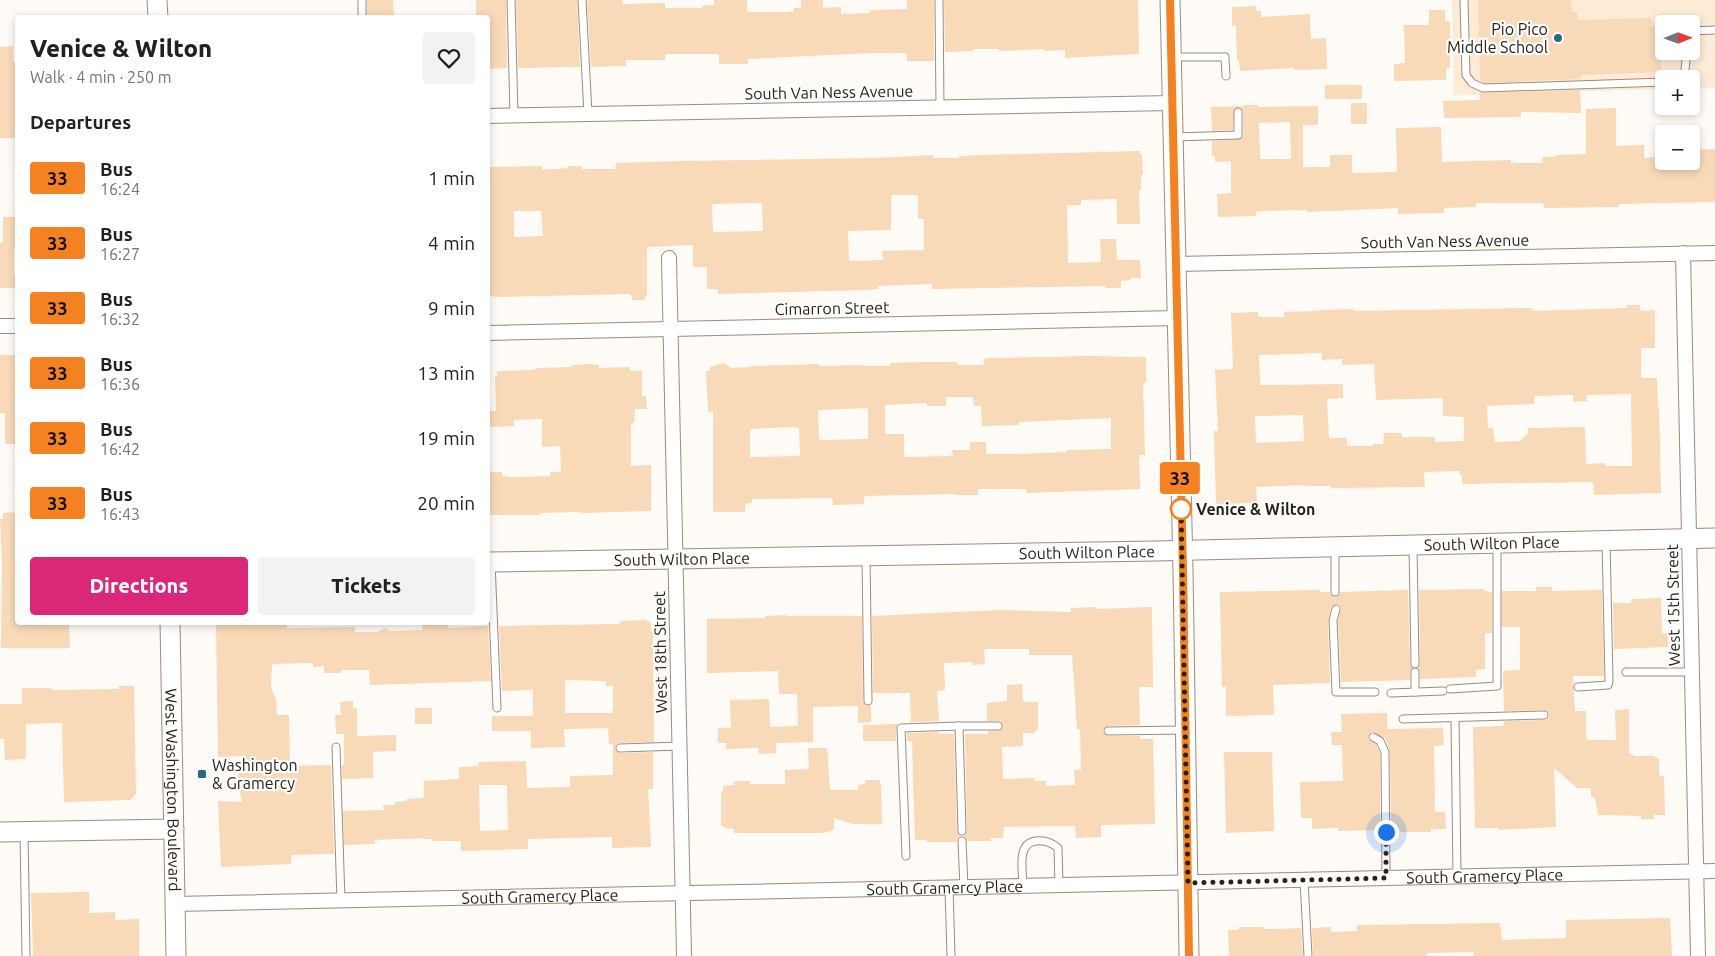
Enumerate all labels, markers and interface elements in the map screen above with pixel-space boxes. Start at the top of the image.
north arrow [1655,15,1700,60]
map controls [1655,15,1700,170]
place label: Pio Pico Middle School [1447,20,1548,56]
button: heart [423,32,475,84]
marker: Pio Pico Middle School [1552,32,1564,44]
text: Venice & Wilton [30,35,212,62]
text: Walk · 4 min · 250 m [30,68,172,86]
button: + [1655,70,1700,115]
street label: South Van Ness Avenue [745,82,913,102]
text: Departures [30,111,131,133]
button: − [1655,125,1700,170]
text: Bus [100,158,133,180]
text: 1 min [428,167,475,189]
text: 33 [47,168,68,188]
text: 16:24 [100,180,140,198]
text: Bus [100,223,133,245]
street label: South Van Ness Avenue [1361,231,1529,251]
text: 4 min [428,232,475,254]
text: 33 [47,233,68,253]
text: 16:27 [100,245,140,263]
text: Bus [100,288,133,310]
text: 9 min [428,297,475,319]
text: 33 [47,298,68,318]
street label: Cimarron Street [775,298,890,318]
text: 16:32 [100,310,140,328]
text: Bus [100,353,133,375]
text: 13 min [417,362,475,384]
text: 33 [47,363,68,383]
text: 16:36 [100,375,140,393]
text: Bus [100,418,133,440]
text: 19 min [417,427,475,449]
text: 33 [47,428,68,448]
text: 16:42 [100,440,140,458]
line badge: 33 [1158,462,1202,494]
text: 33 [1170,468,1190,488]
text: Bus [100,483,133,505]
text: 20 min [417,492,475,514]
text: 33 [47,493,68,513]
marker: Venice & Wilton [1170,498,1192,520]
place label: Venice & Wilton [1196,500,1315,518]
text: 16:43 [100,505,140,523]
street label: South Wilton Place [1424,533,1560,554]
street label: South Wilton Place [1019,542,1155,562]
street label: West 15th Street [1663,543,1683,666]
street label: South Wilton Place [614,549,750,569]
button: Directions [30,557,248,615]
button: Tickets [258,557,475,615]
street label: West 18th Street [650,590,670,713]
street label: West Washington Boulevard [162,688,184,892]
place label: Washington & Gramercy [212,756,298,792]
marker: Washington & Gramercy [196,768,208,780]
your location [1374,820,1399,845]
street label: South Gramercy Place [1406,865,1563,887]
street label: South Gramercy Place [866,877,1023,898]
street label: South Gramercy Place [461,886,619,907]

